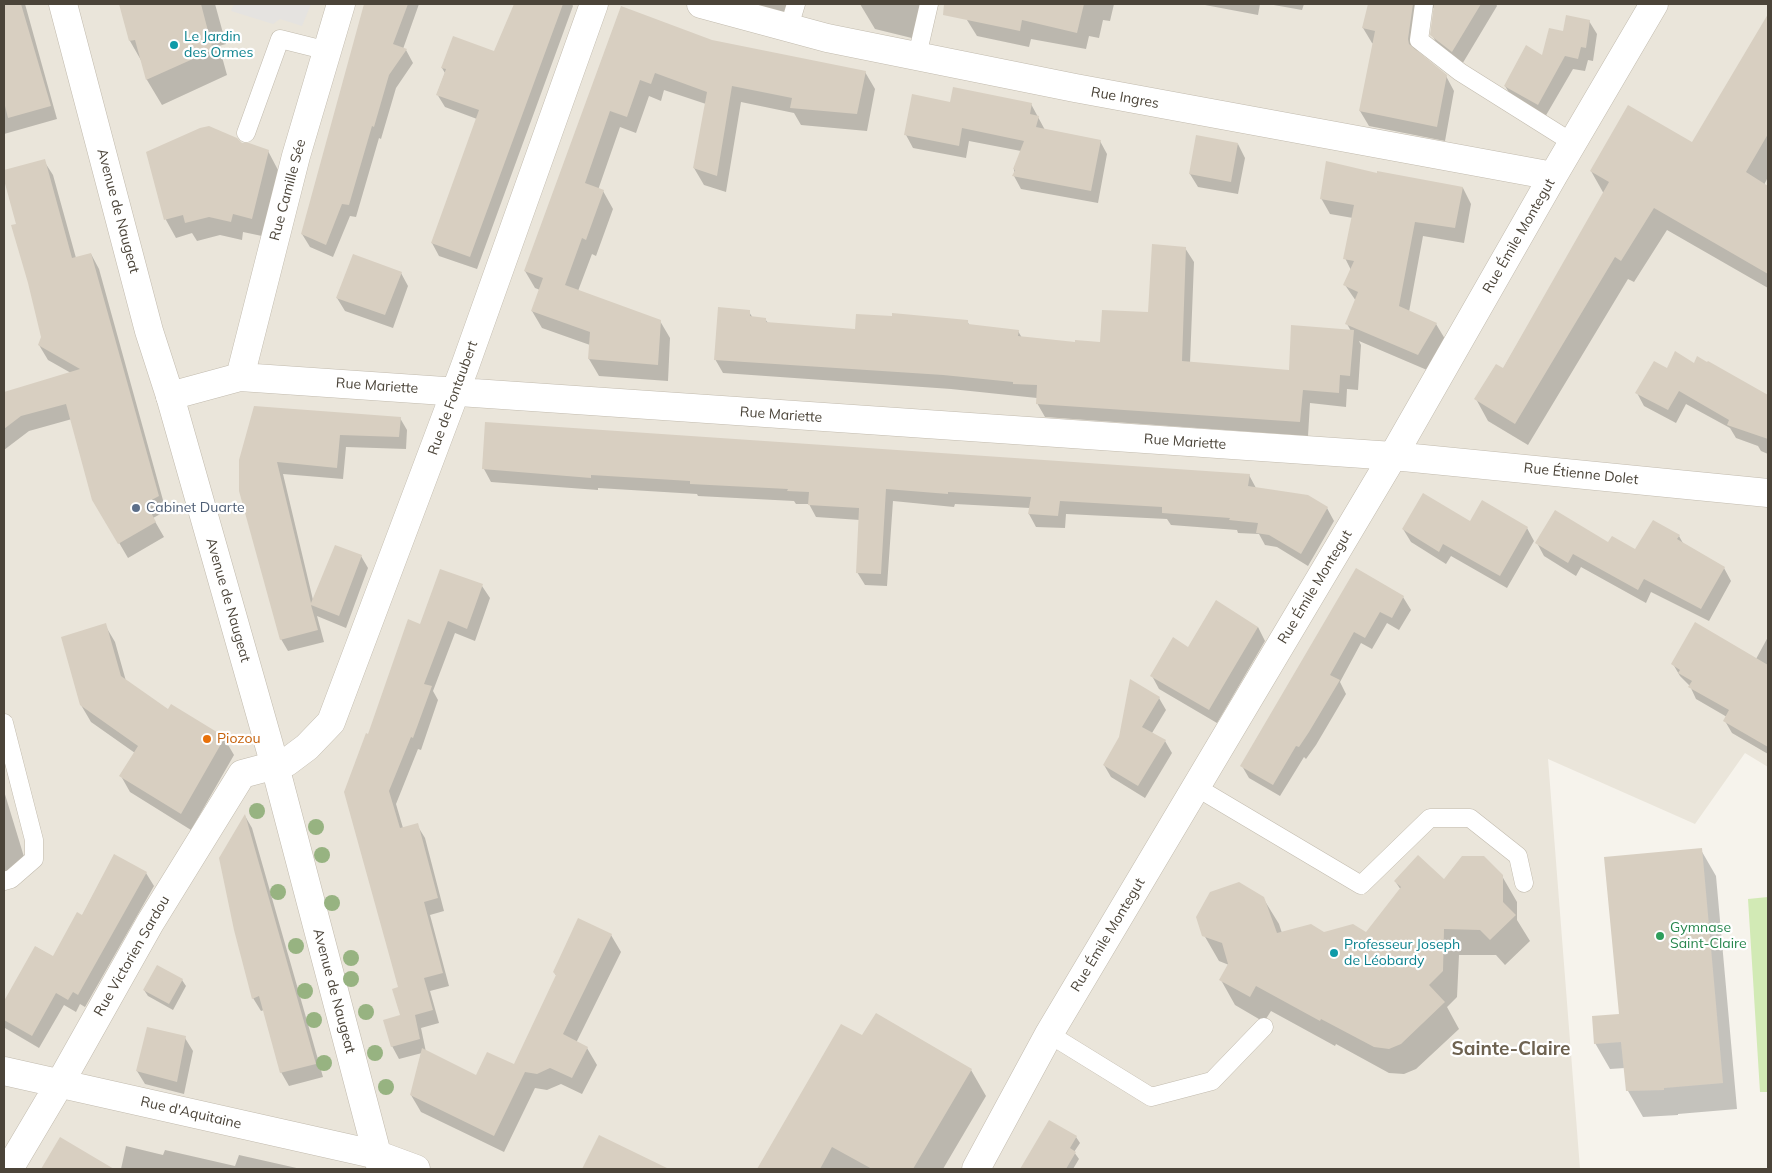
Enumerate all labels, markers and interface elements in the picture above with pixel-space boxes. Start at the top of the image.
place label: Le Jardin des Ormes [184,29,253,62]
marker: Le Jardin des Ormes [168,39,180,51]
street label: Rue Ingres [1090,84,1160,112]
street label: Rue Camille Sée [266,137,310,243]
street label: Avenue de Naugeat [93,147,143,275]
street label: Rue Émile Montegut [1479,176,1559,296]
street label: Rue de Fontaubert [425,339,481,457]
street label: Rue Mariette [335,375,419,397]
street label: Rue Mariette [739,404,823,426]
street label: Rue Mariette [1143,431,1227,453]
street label: Rue Étienne Dolet [1523,460,1639,488]
place label: Cabinet Duarte [146,500,245,516]
marker: Cabinet Duarte [130,502,142,514]
street label: Rue Émile Montegut [1274,527,1356,647]
street label: Avenue de Naugeat [202,536,254,664]
place label: Piozou [217,731,261,747]
marker: Piozou [201,733,213,745]
street label: Rue Émile Montegut [1067,875,1149,995]
street label: Rue Victorien Sardou [91,893,173,1019]
place label: Gymnase Saint-Claire [1670,920,1747,952]
street label: Avenue de Naugeat [309,927,359,1055]
marker: Gymnase Saint-Claire [1654,930,1666,942]
place label: Professeur Joseph de Léobardy [1344,937,1460,970]
marker: Professeur Joseph de Léobardy [1328,947,1340,959]
district label: Sainte-Claire [1452,1038,1570,1060]
street label: Rue d'Aquitaine [139,1093,243,1133]

